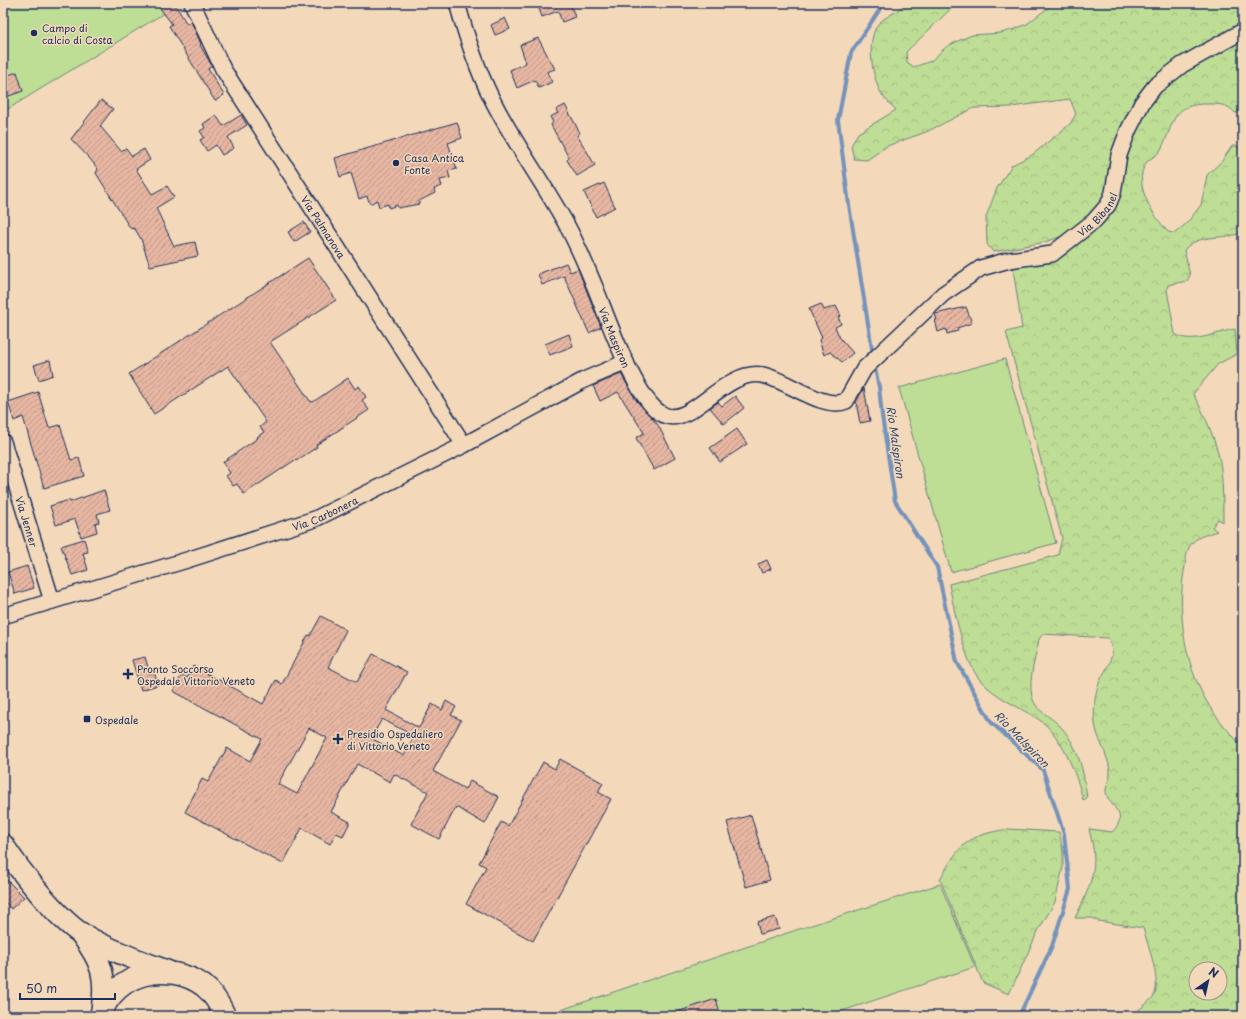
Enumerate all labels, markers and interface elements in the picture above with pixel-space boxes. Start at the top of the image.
place label: Campo di calcio di Costa [42,20,114,47]
marker: Campo di calcio di Costa [29,28,39,38]
place label: Casa Antica Fonte [404,150,465,177]
marker: Casa Antica Fonte [391,158,401,168]
street label: Via Bibanel [1074,190,1120,239]
street label: Via Palmanova [298,192,350,262]
street label: Via Maspiron [596,305,635,370]
water label: Rio Malspiron [883,405,910,480]
street label: Via Carbonera [290,491,361,533]
street label: Via Jenner [13,494,42,549]
place label: Pronto Soccorso Ospedale Vittorio Veneto [137,661,255,688]
marker: Pronto Soccorso Ospedale Vittorio Veneto [122,668,134,680]
water label: Rio Malspiron [991,707,1054,771]
place label: Ospedale [95,712,139,727]
marker: Ospedale [82,714,92,724]
place label: Presidio Ospedaliero di Vittorio Veneto [347,726,443,753]
marker: Presidio Ospedaliero di Vittorio Veneto [332,733,344,745]
north arrow [1188,961,1228,1001]
text: N [1206,963,1222,982]
scale bar [20,975,115,1001]
text: 50 m [26,979,57,997]

